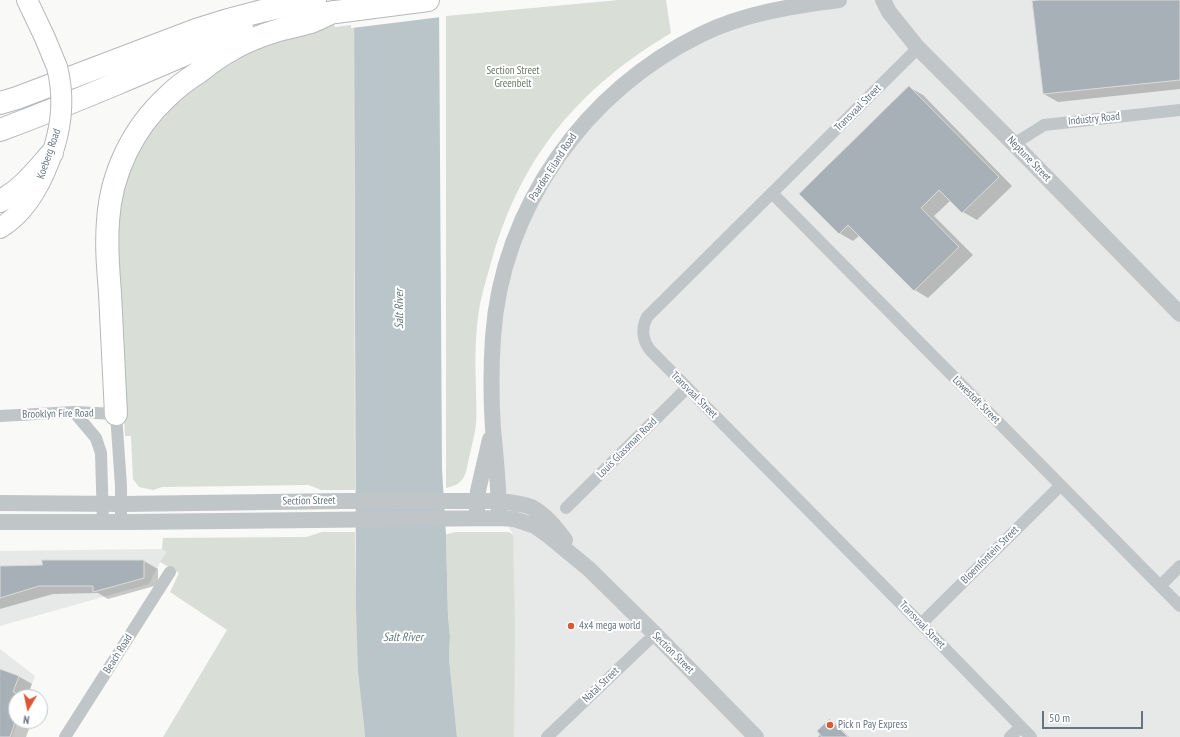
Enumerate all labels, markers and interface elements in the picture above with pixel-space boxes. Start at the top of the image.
park label: Section Street Greenbelt [486,64,540,90]
street label: Transvaal Street [832,82,884,134]
street label: Industry Road [1067,110,1121,128]
street label: Koeberg Road [34,127,64,181]
street label: Paarden Eiland Road [526,131,580,203]
street label: Neptune Street [1004,134,1054,184]
water label: Salt River [393,289,407,329]
street label: Transvaal Street [668,369,720,421]
street label: Lowestoft Street [949,373,1003,427]
street label: Brooklyn Fire Road [22,407,94,421]
street label: Louis Glassman Road [594,415,660,481]
street label: Section Street [282,494,336,508]
street label: Bloemfontein Street [958,523,1022,587]
street label: Transvaal Street [896,599,948,651]
place label: 4x4 mega world [579,619,640,633]
marker: 4x4 mega world [566,621,576,631]
street label: Section Street [650,630,696,676]
water label: Salt River [383,631,423,645]
street label: Beach Road [101,632,135,676]
street label: Natal Street [580,664,622,706]
north arrow [8,689,48,729]
scale bar [1044,703,1145,729]
text: 50 m [1049,710,1070,725]
text: N [22,712,30,727]
place label: Pick n Pay Express [838,718,908,732]
marker: Pick n Pay Express [825,720,835,730]

